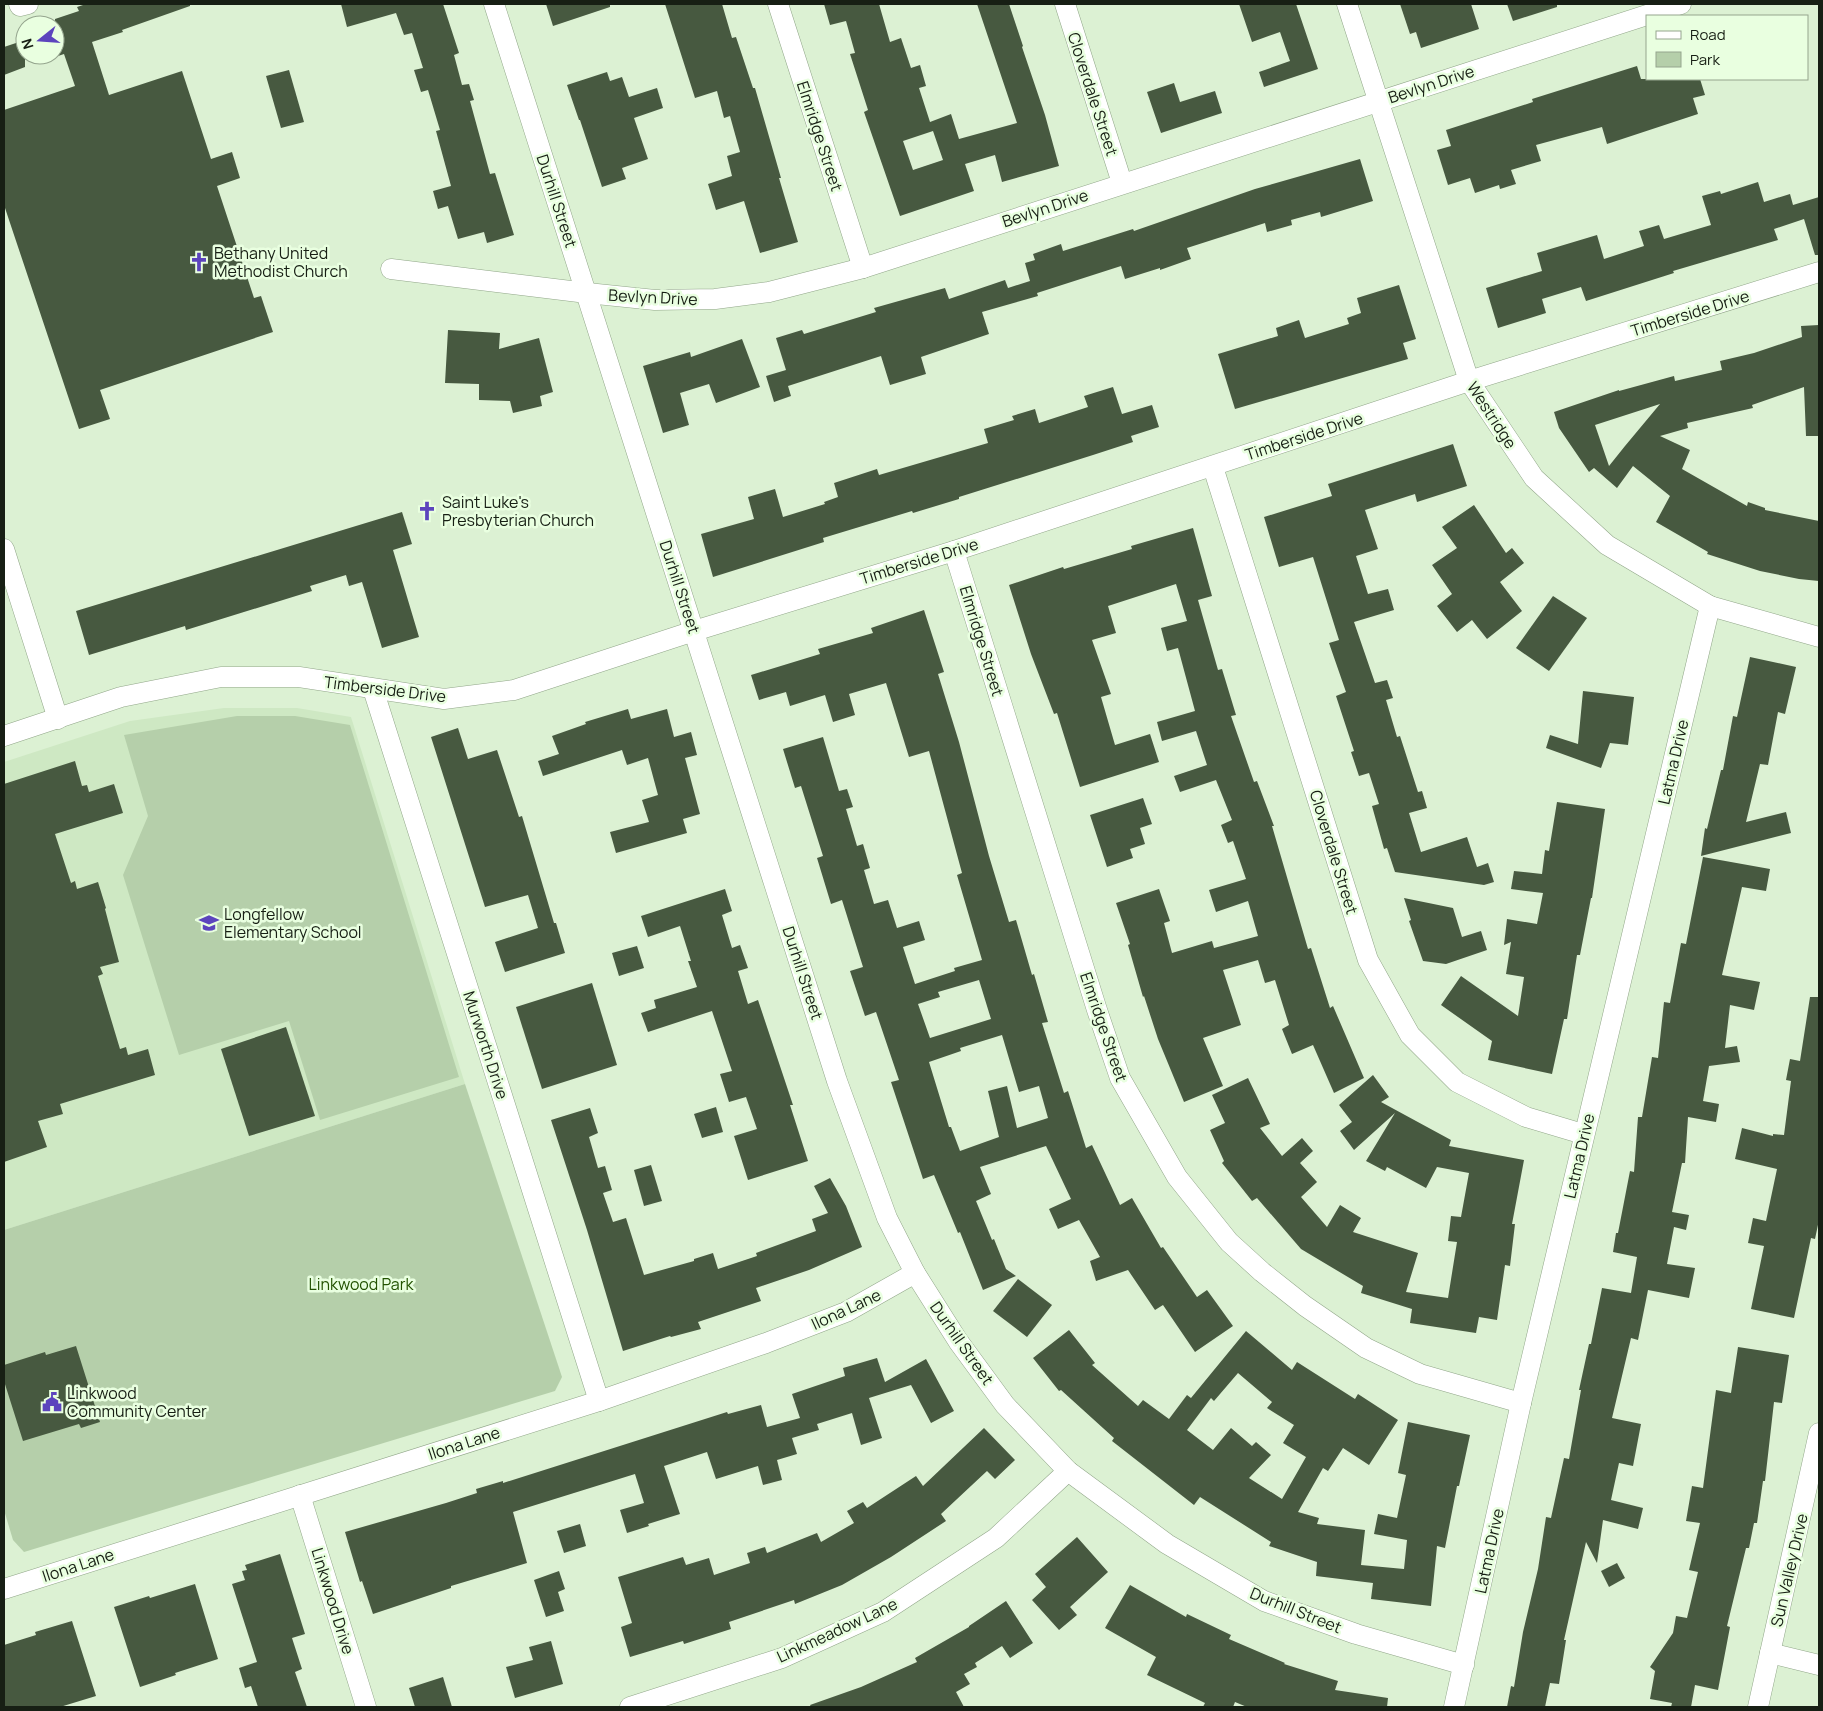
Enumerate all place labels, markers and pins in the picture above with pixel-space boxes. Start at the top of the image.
place label: Bethany United Methodist Church [214,242,348,282]
church icon: Bethany United Methodist Church [188,251,210,273]
place label: Saint Luke's Presbyterian Church [442,491,594,531]
church icon: Saint Luke's Presbyterian Church [416,500,438,522]
place label: Longfellow Elementary School [224,903,362,943]
school or university icon: Longfellow Elementary School [198,912,220,934]
place label: Linkwood Community Center [67,1382,207,1422]
public building icon: Linkwood Community Center [41,1391,63,1413]

